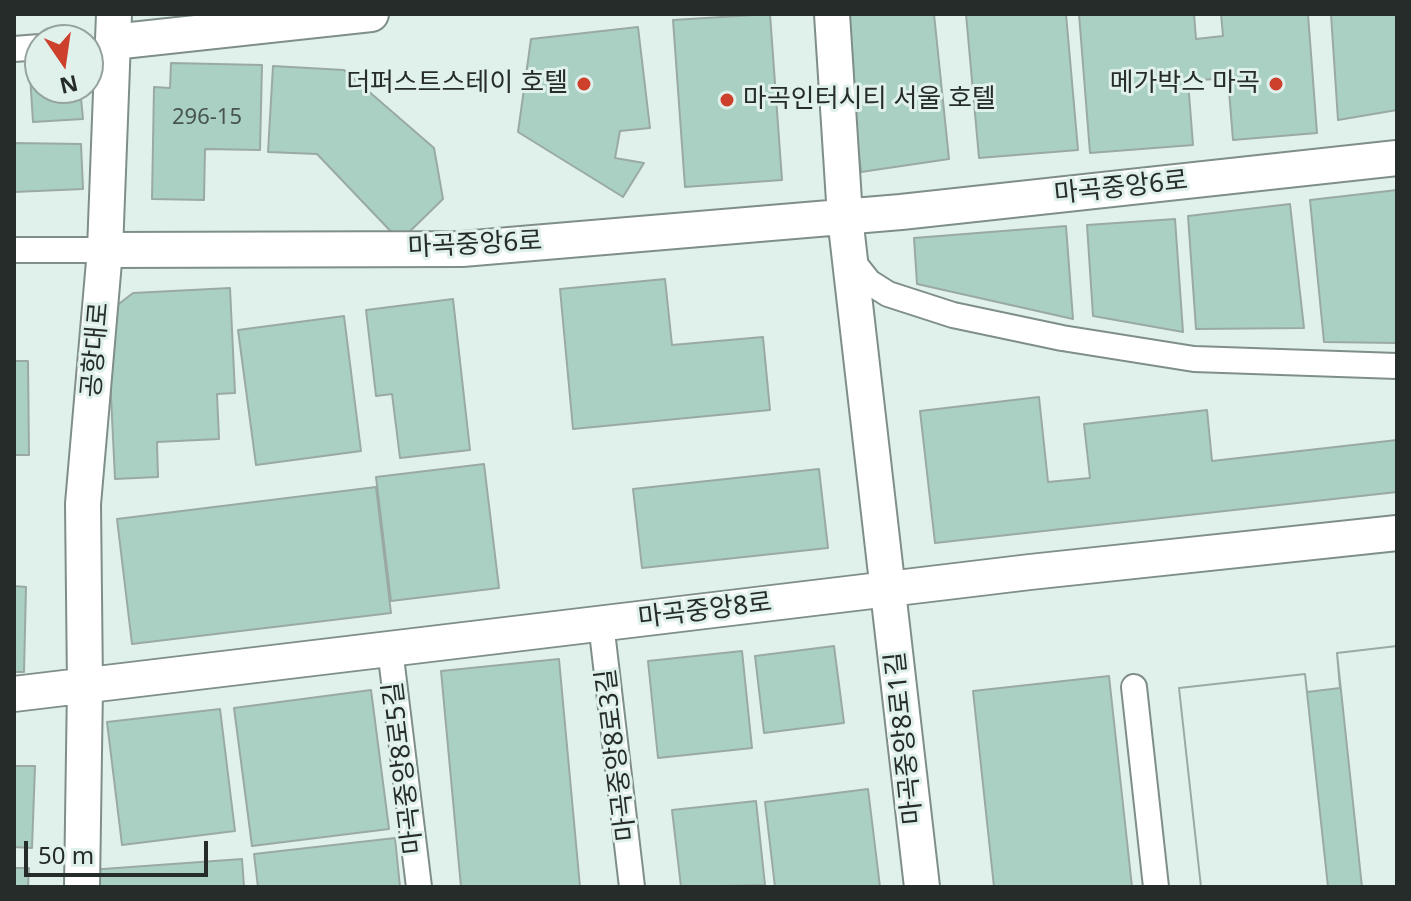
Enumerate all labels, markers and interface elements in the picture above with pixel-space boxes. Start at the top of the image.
north arrow [24,24,104,104]
place label: 더퍼스트스테이 호텔 [346,68,568,100]
place label: 메가박스 마곡 [1110,68,1260,100]
text: N [57,69,81,102]
marker: 더퍼스트스테이 호텔 [575,75,593,93]
marker: 메가박스 마곡 [1267,75,1285,93]
place label: 마곡인터시티 서울 호텔 [743,84,996,116]
marker: 마곡인터시티 서울 호텔 [718,91,736,109]
house number: 296-15 [172,105,242,131]
street label: 마곡중앙6로 [1053,165,1189,211]
street label: 마곡중앙6로 [407,226,543,264]
street label: 공항대로 [76,301,116,399]
street label: 마곡중앙8로 [636,587,774,635]
street label: 마곡중앙8로1길 [880,650,930,826]
street label: 마곡중앙8로3길 [591,667,643,843]
street label: 마곡중앙8로5길 [378,680,430,856]
scale bar [28,825,212,875]
text: 50 m [38,838,94,871]

